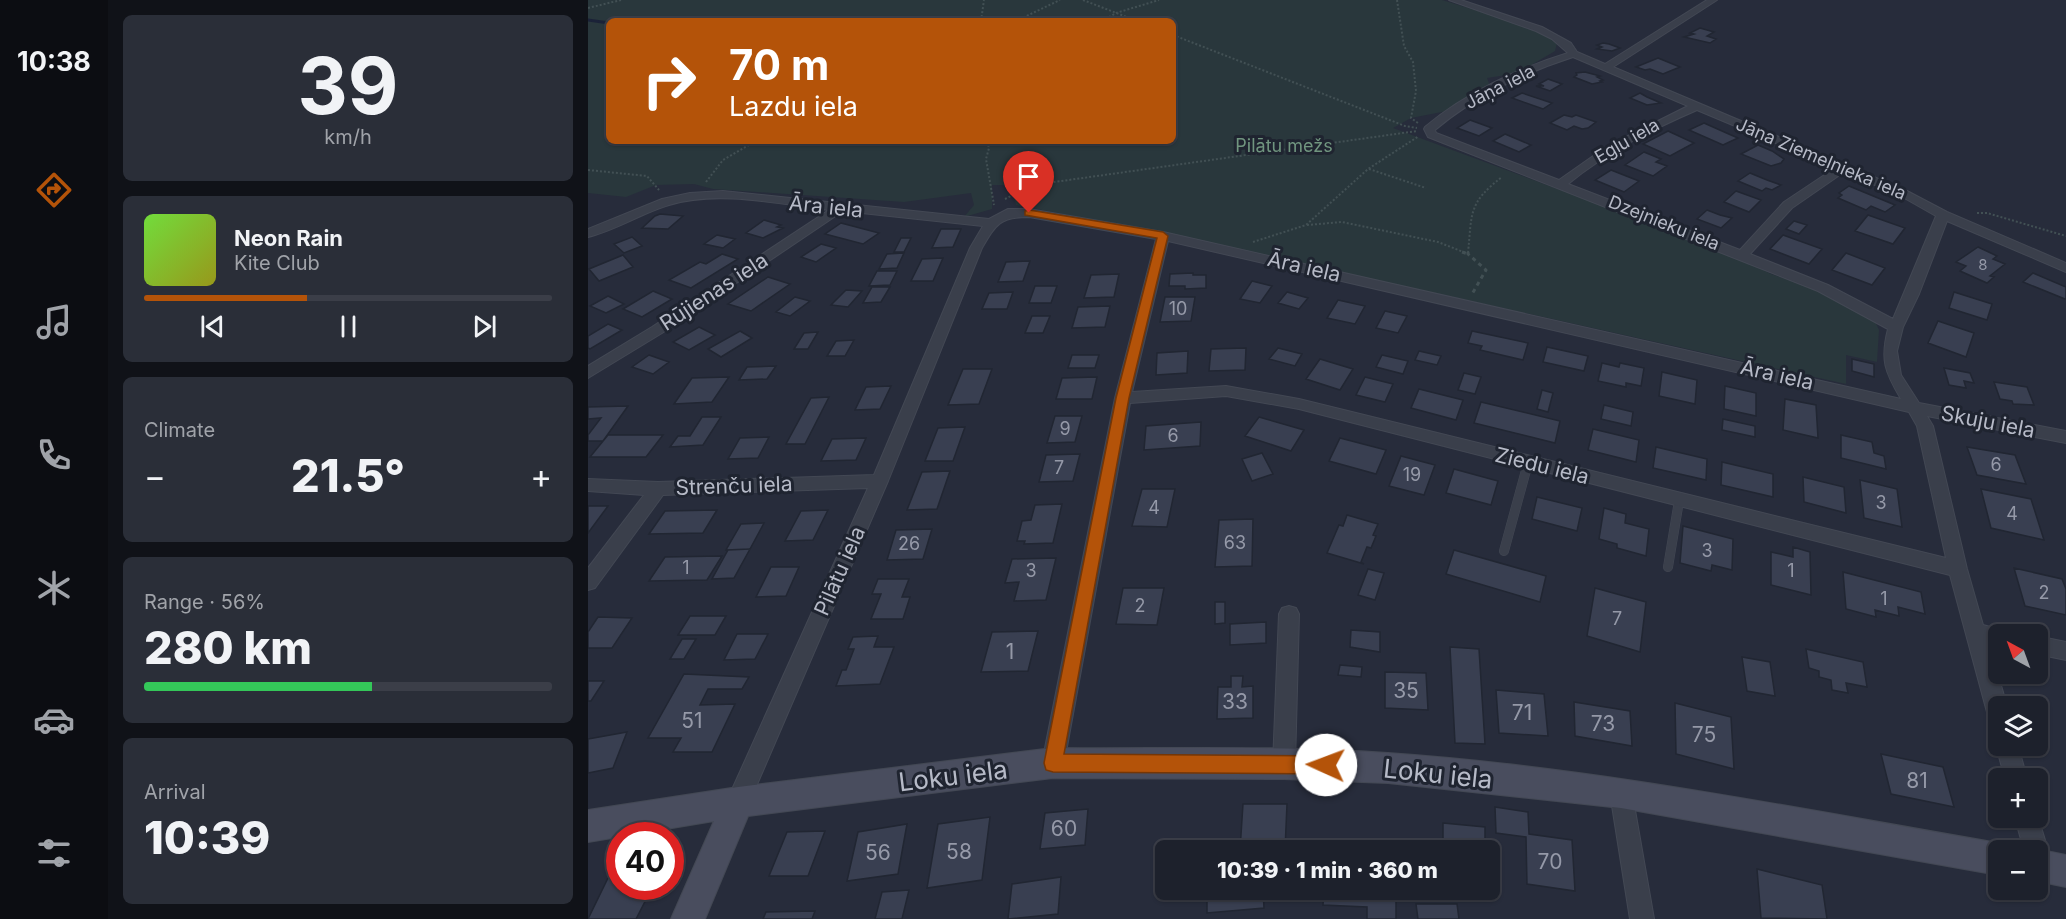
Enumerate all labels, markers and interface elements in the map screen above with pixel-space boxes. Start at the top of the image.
text: 39 [297,38,399,133]
text: 70 m [729,39,829,90]
icon: right [630,42,708,120]
text: 10:38 [17,45,91,78]
street label: Jāņa iela [1461,60,1539,114]
text: Lazdu iela [729,90,858,123]
street label: Jāņa Ziemeļnieka iela [1733,113,1909,205]
street label: Egļu iela [1591,114,1663,168]
text: km/h [324,125,372,149]
park label: Pilātu mežs [1235,135,1333,156]
pin [1003,151,1054,213]
icon: arrive [1012,160,1045,193]
icon: directions [33,169,75,211]
street label: Āra iela [788,190,864,223]
street label: Dzejnieku iela [1606,191,1723,254]
text: Neon Rain [234,225,343,251]
street label: Āra iela [1265,246,1343,287]
street label: Rūjienas iela [655,247,772,336]
text: Kite Club [234,251,320,275]
house number: 8 [1978,255,1988,274]
house number: 10 [1169,298,1187,319]
icon: music [33,301,75,343]
icon: previous [196,310,229,343]
icon: pause [332,310,365,343]
icon: next [468,310,501,343]
street label: Āra iela [1738,354,1816,395]
street label: Skuju iela [1939,400,2037,443]
text: Climate [144,418,215,442]
house number: 9 [1059,418,1071,439]
house number: 6 [1167,425,1179,446]
icon: phone [33,434,75,476]
street label: Ziedu iela [1493,442,1592,489]
text: 21.5° [291,448,405,503]
house number: 6 [1990,454,2002,475]
text: − [144,456,166,496]
text: + [530,456,552,496]
house number: 7 [1054,457,1064,478]
house number: 19 [1403,464,1421,485]
street label: Strenču iela [675,471,793,500]
house number: 3 [1875,492,1887,513]
house number: 4 [1148,497,1160,518]
house number: 4 [2006,503,2018,524]
street label: Pilātu iela [809,522,870,619]
house number: 63 [1224,532,1246,553]
house number: 26 [898,533,920,554]
house number: 3 [1701,540,1713,561]
house number: 1 [682,557,690,578]
house number: 3 [1025,560,1037,581]
house number: 1 [1787,560,1795,581]
icon: climate [33,567,75,609]
house number: 2 [2039,582,2049,603]
house number: 1 [1880,588,1888,609]
text: Range · 56% [144,590,265,614]
house number: 2 [1135,595,1145,616]
house number: 7 [1612,608,1622,629]
text: 280 km [144,620,312,675]
north arrow [1988,624,2048,684]
map controls [1988,624,2048,900]
house number: 1 [1006,639,1014,664]
house number: 35 [1393,678,1419,703]
house number: 33 [1222,689,1248,714]
button: layers [1988,696,2048,756]
icon: car [33,699,75,741]
house number: 71 [1512,700,1532,725]
house number: 51 [681,708,703,733]
house number: 73 [1591,711,1615,736]
house number: 75 [1692,722,1716,747]
position arrow [1294,733,1358,797]
street label: Loku iela [1382,752,1494,795]
street label: Loku iela [897,753,1009,798]
house number: 81 [1906,768,1928,793]
button: + [1988,768,2048,828]
text: Arrival [144,780,206,804]
text: 10:39 [144,810,270,865]
house number: 60 [1051,816,1077,841]
speed limit sign: 40 [606,822,684,900]
icon: filters [33,832,75,874]
house number: 58 [946,839,972,864]
house number: 56 [865,840,891,865]
button: − [1988,840,2048,900]
house number: 70 [1538,849,1562,874]
text: 10:39 · 1 min · 360 m [1217,857,1438,883]

